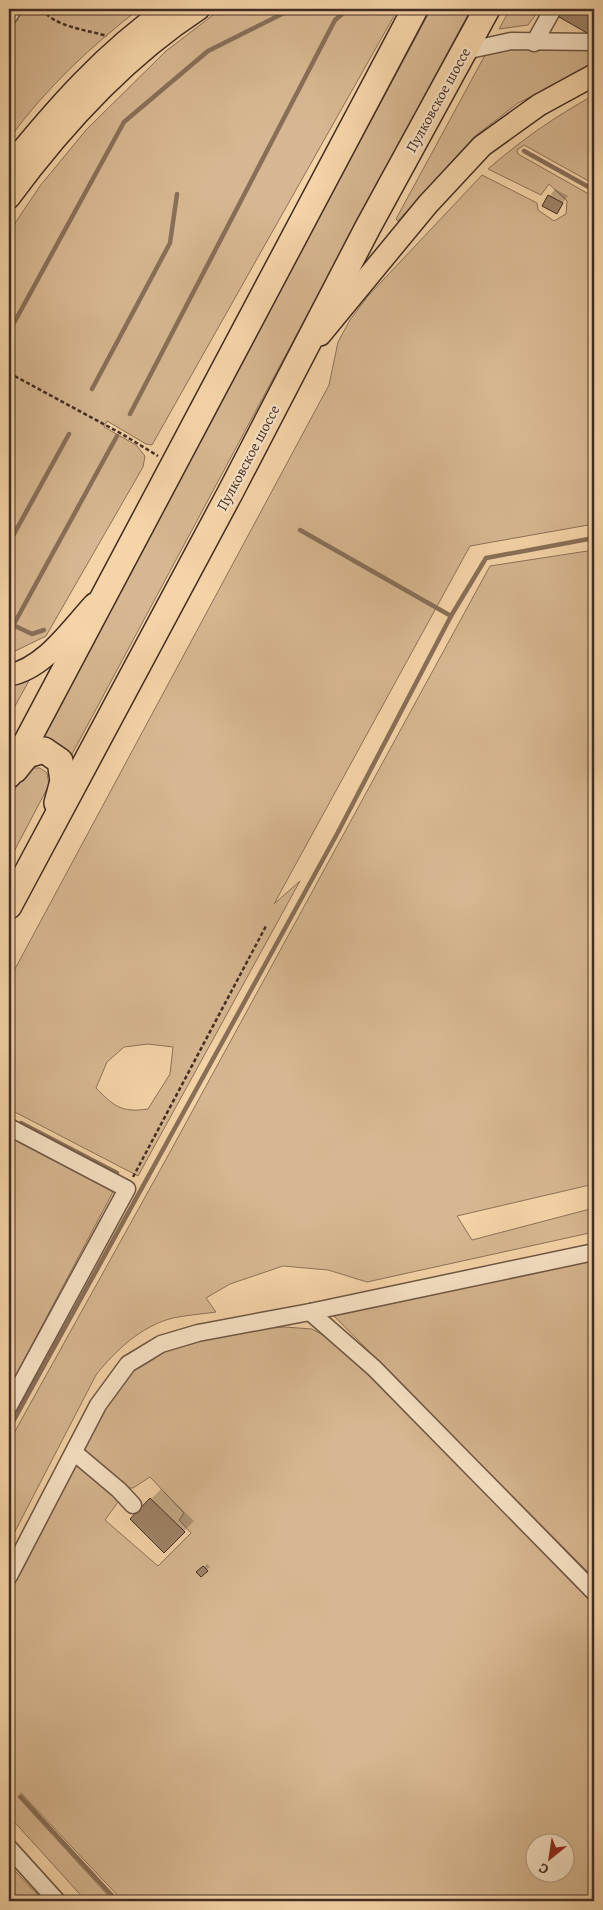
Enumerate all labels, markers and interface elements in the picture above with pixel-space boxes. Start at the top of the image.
street label: Пулковское шоссе [401,44,475,156]
street label: Пулковское шоссе [212,401,284,514]
north arrow [526,1832,576,1882]
text: С [535,1858,552,1879]

